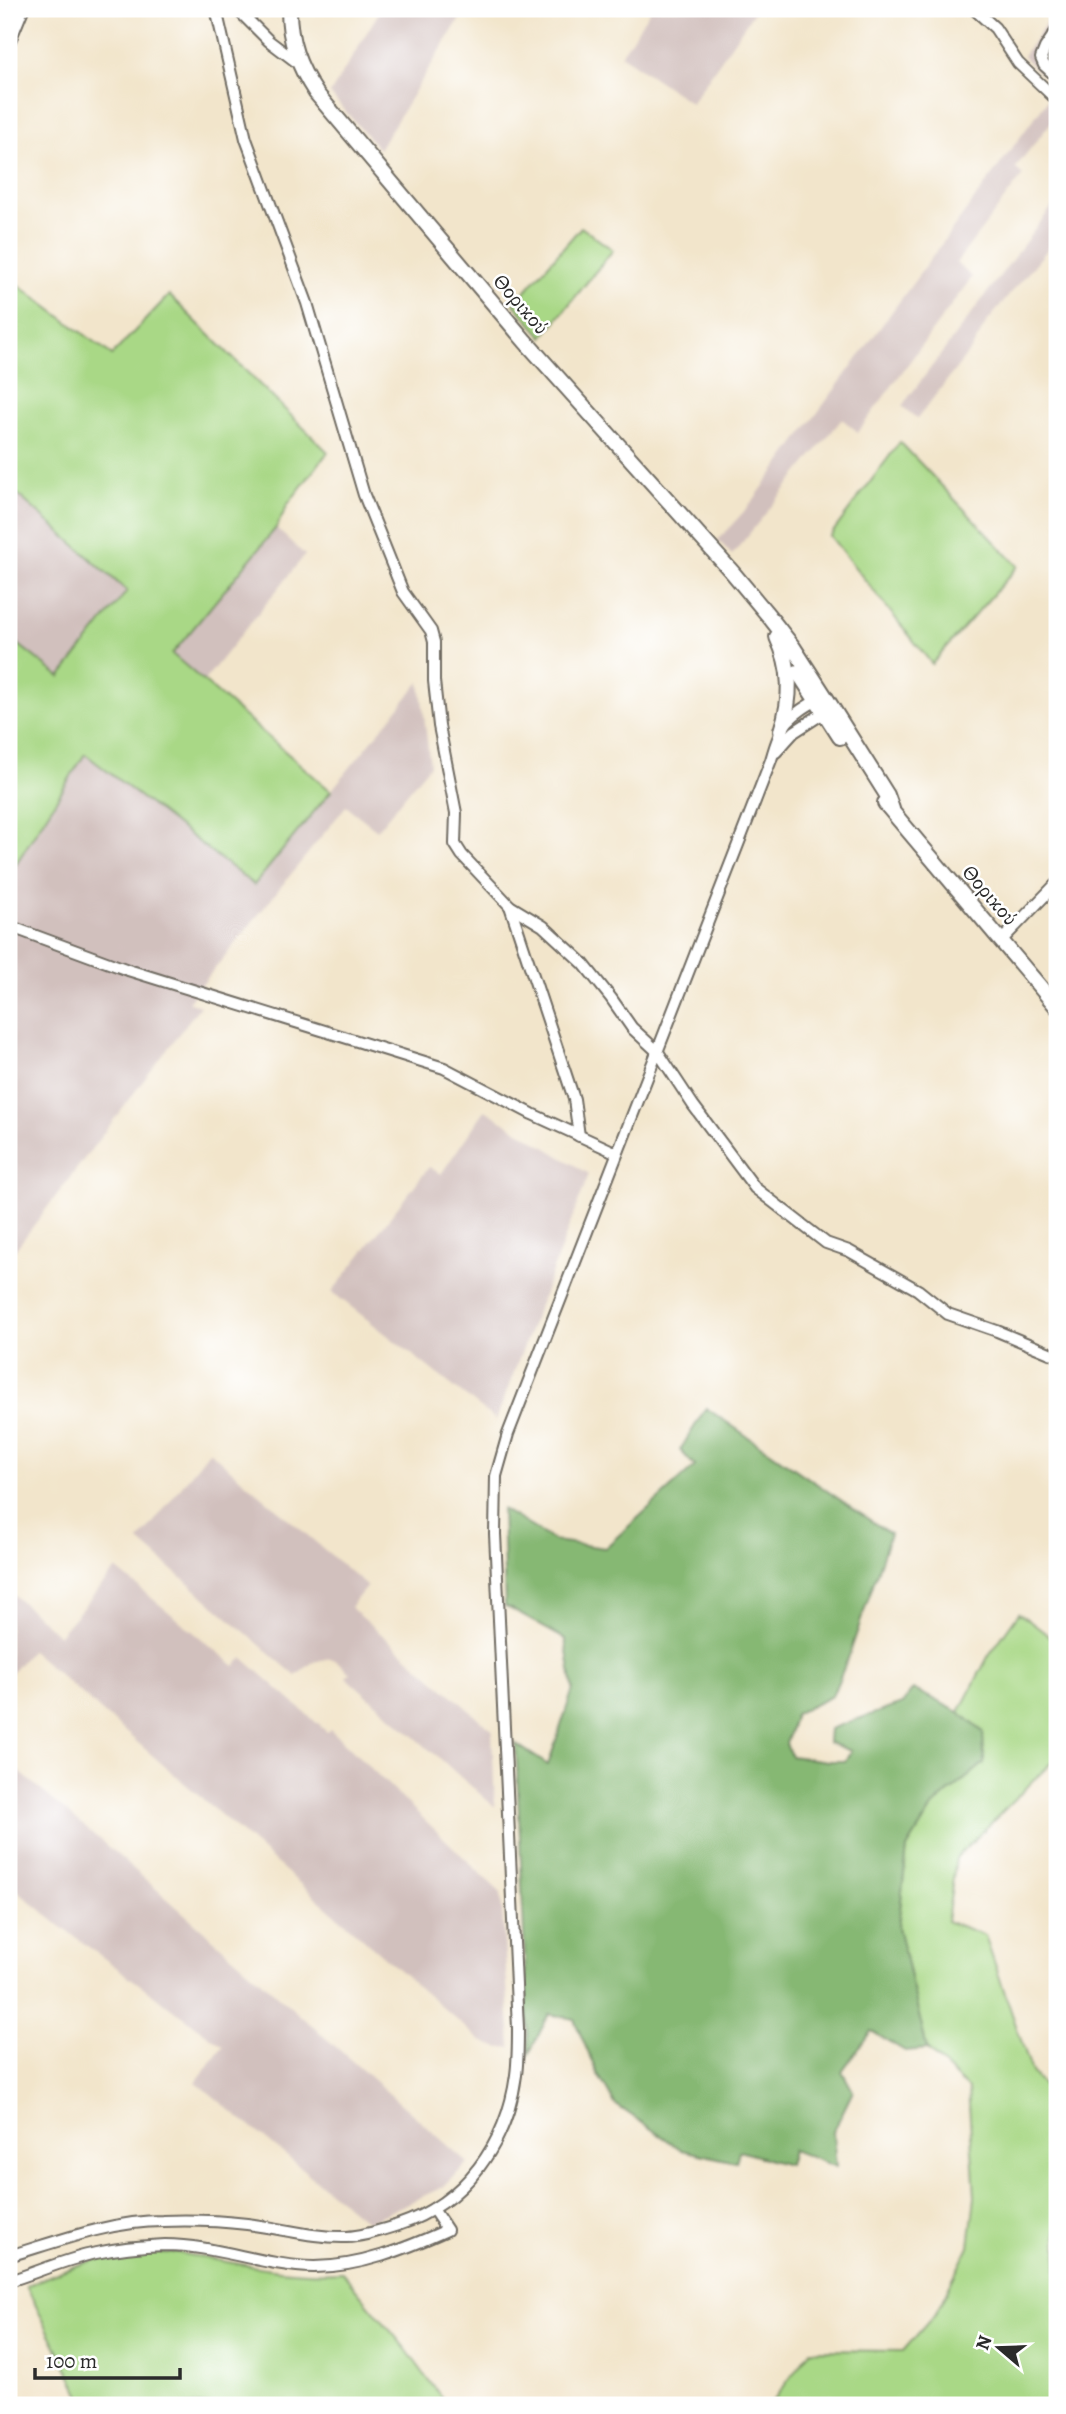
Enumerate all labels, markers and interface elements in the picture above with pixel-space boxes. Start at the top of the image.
street label: Θορικού [487,268,555,340]
street label: Θορικού [956,859,1024,931]
north arrow [964,2312,1034,2382]
text: N [969,2332,998,2354]
scale bar [35,2337,180,2381]
text: 100 m [46,2347,97,2375]

